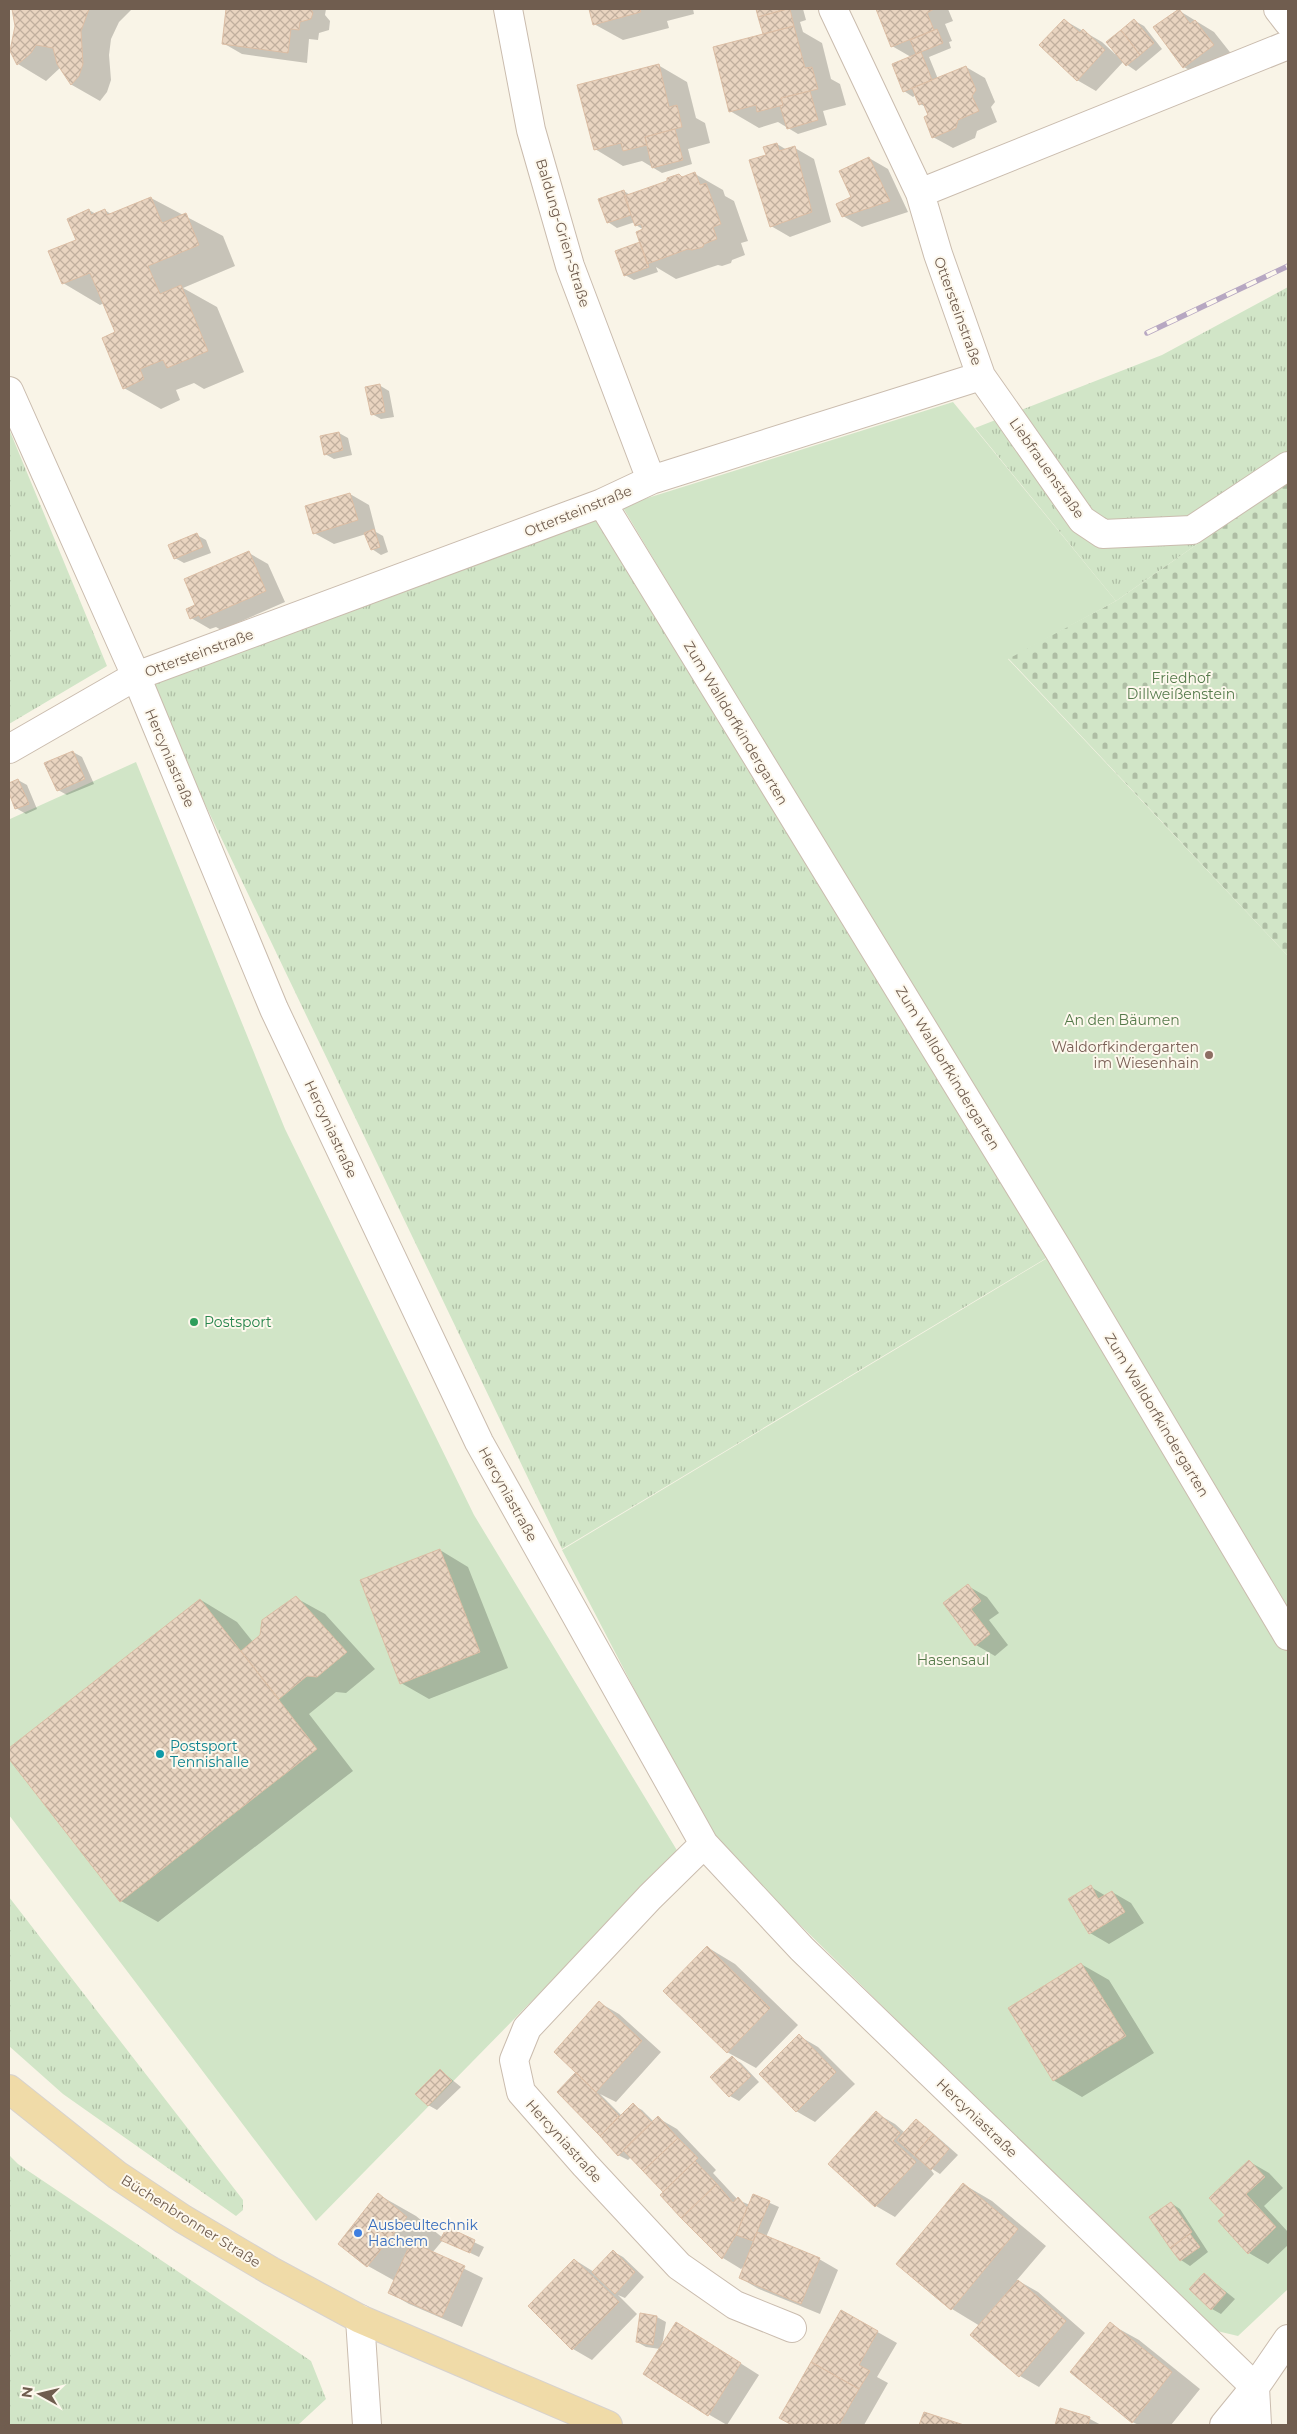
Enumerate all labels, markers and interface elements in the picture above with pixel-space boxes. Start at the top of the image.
street label: Baldung-Grien-Straße [532,156,594,310]
street label: Ottersteinstraße [930,254,986,368]
street label: Liebfrauenstraße [1006,414,1088,522]
street label: Ottersteinstraße [522,481,634,541]
street label: Ottersteinstraße [142,625,256,681]
street label: Zum Walldorfkindergarten [680,638,792,808]
park label: Friedhof Dillweißenstein [1127,669,1235,703]
street label: Hercyniastraße [141,706,199,810]
street label: Zum Walldorfkindergarten [892,983,1004,1153]
park label: An den Bäumen [1064,1011,1180,1029]
place label: Waldorfkindergarten im Wiesenhain [1052,1038,1199,1072]
marker: Waldorfkindergarten im Wiesenhain [1203,1049,1215,1061]
street label: Hercyniastraße [300,1077,362,1181]
place label: Postsport [204,1313,272,1331]
marker: Postsport [188,1316,200,1328]
street label: Zum Walldorfkindergarten [1101,1330,1213,1500]
street label: Hercyniastraße [474,1443,542,1545]
park label: Hasensaul [917,1651,989,1669]
place label: Postsport Tennishalle [170,1737,249,1771]
marker: Postsport Tennishalle [154,1748,166,1760]
street label: Hercyniastraße [933,2075,1021,2161]
street label: Hercyniastraße [522,2096,606,2186]
street label: Büchenbronner Straße [118,2171,264,2271]
place label: Ausbeultechnik Hachem [368,2216,478,2250]
marker: Ausbeultechnik Hachem [352,2227,364,2239]
north arrow [15,2369,65,2419]
text: N [17,2385,37,2399]

